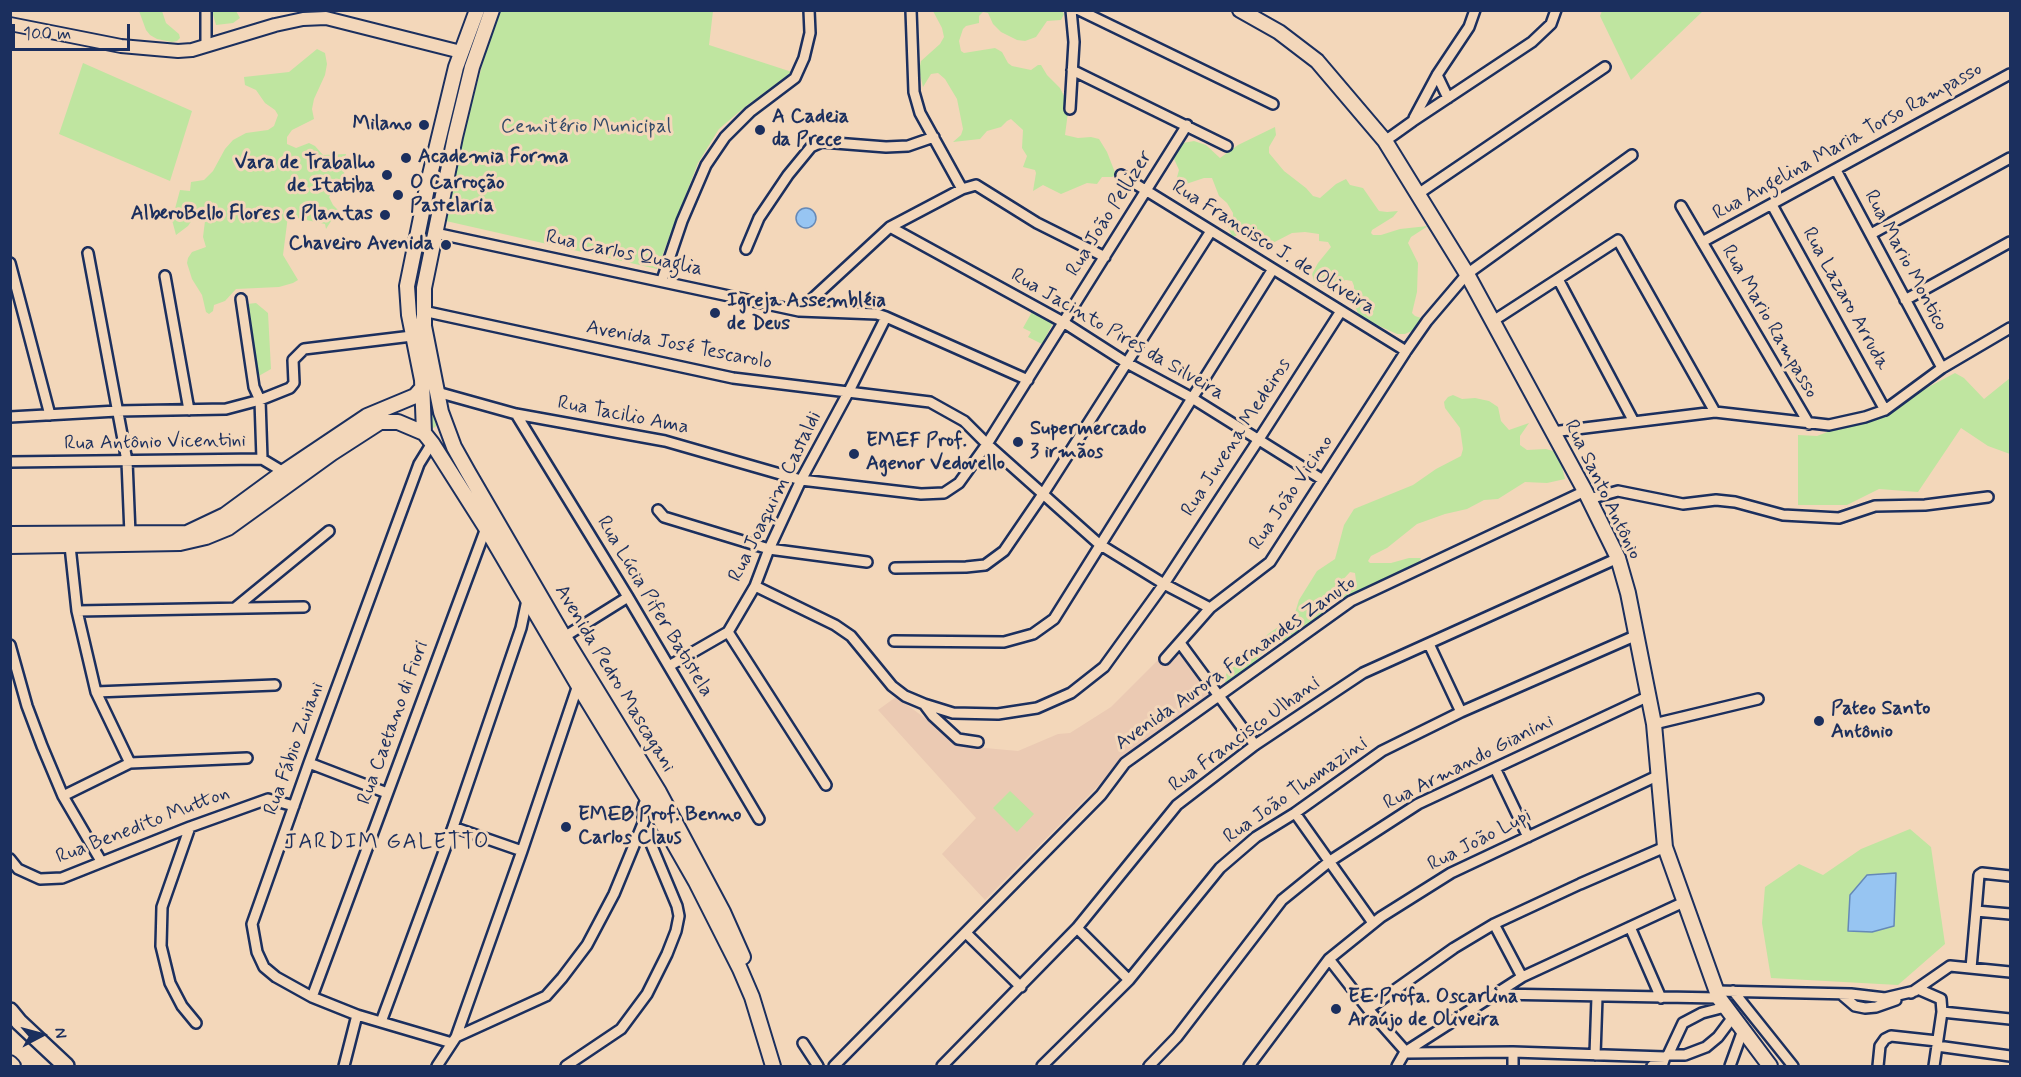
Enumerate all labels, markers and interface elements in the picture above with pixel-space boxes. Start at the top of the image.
scale bar [15,12,134,50]
text: 100 m [23,22,71,46]
street label: Rua Angelina Maria Torso Rampasso [1709,58,1987,226]
place label: A Cadeia da Prece [772,106,849,153]
place label: Milano [353,113,412,137]
park label: Cemitério Municipal [501,116,671,140]
marker: Milano [417,118,431,132]
marker: A Cadeia da Prece [753,123,767,137]
place label: Academia Forma [418,146,569,170]
street label: Rua João Pellizer [1062,147,1158,281]
marker: Academia Forma [399,151,413,165]
place label: Vara de Trabalho de Itatiba [235,152,375,199]
marker: Vara de Trabalho de Itatiba [380,168,394,182]
place label: O Carroção Pastelaria [410,172,505,219]
street label: Rua Francisco J. de Oliveira [1167,175,1379,321]
street label: Rua Mario Montico [1858,187,1952,335]
marker: O Carroção Pastelaria [391,188,405,202]
place label: AlberoBello Flores e Plantas [131,203,373,227]
marker: AlberoBello Flores e Plantas [378,208,392,222]
street label: Rua Lazaro Arruda [1796,224,1894,374]
street label: Rua Carlos Quaglia [543,226,705,282]
place label: Chaveiro Avenida [288,233,434,257]
marker: Chaveiro Avenida [439,238,453,252]
street label: Rua Mario Rampasso [1715,241,1823,403]
street label: Rua Jacinto Pires da Silveira [1006,264,1228,406]
place label: Igreja Assembléia de Deus [727,290,886,337]
marker: Igreja Assembléia de Deus [708,306,722,320]
street label: Avenida José Tescarolo [584,316,774,376]
street label: Rua Juvena Medeiros [1177,354,1297,522]
street label: Rua Tacilio Ama [555,392,691,440]
street label: Rua Joaquim Castaldi [724,408,828,586]
street label: Rua Santo Antônio [1558,416,1646,564]
place label: Supermercado 3 irmãos [1030,418,1146,465]
street label: Rua Antônio Vicentini [64,429,246,457]
place label: EMEF Prof. Agenor Vedovello [866,430,1005,477]
street label: Rua João Vicino [1245,431,1339,555]
marker: Supermercado 3 irmãos [1011,435,1025,449]
marker: EMEF Prof. Agenor Vedovello [847,447,861,461]
street label: Rua Lúcia Pifer Batistela [590,512,718,702]
street label: Avenida Aurora Fernandes Zanuto [1111,572,1361,756]
street label: Avenida Pedro Mascagani [548,581,680,777]
street label: Rua Caetano di Fiori [353,638,435,808]
street label: Rua Francisco Ulhani [1165,672,1325,798]
street label: Rua Fábio Zuiani [260,679,330,819]
place label: Pateo Santo Antônio [1831,698,1930,745]
street label: Rua Armando Gianini [1380,710,1558,816]
marker: Pateo Santo Antônio [1812,714,1826,728]
street label: Rua João Thomazini [1219,732,1373,850]
street label: Rua Benedito Mutton [53,782,233,870]
place label: EMEB Prof. Benno Carlos Claus [578,804,741,851]
street label: Rua João Lupi [1424,805,1536,877]
marker: EMEB Prof. Benno Carlos Claus [559,820,573,834]
district label: JARDIM GALETTO [283,830,491,856]
place label: EE Profa. Oscarlina Araújo de Oliveira [1348,986,1518,1033]
marker: EE Profa. Oscarlina Araújo de Oliveira [1329,1002,1343,1016]
north arrow [12,1005,72,1065]
text: N [49,1027,71,1039]

